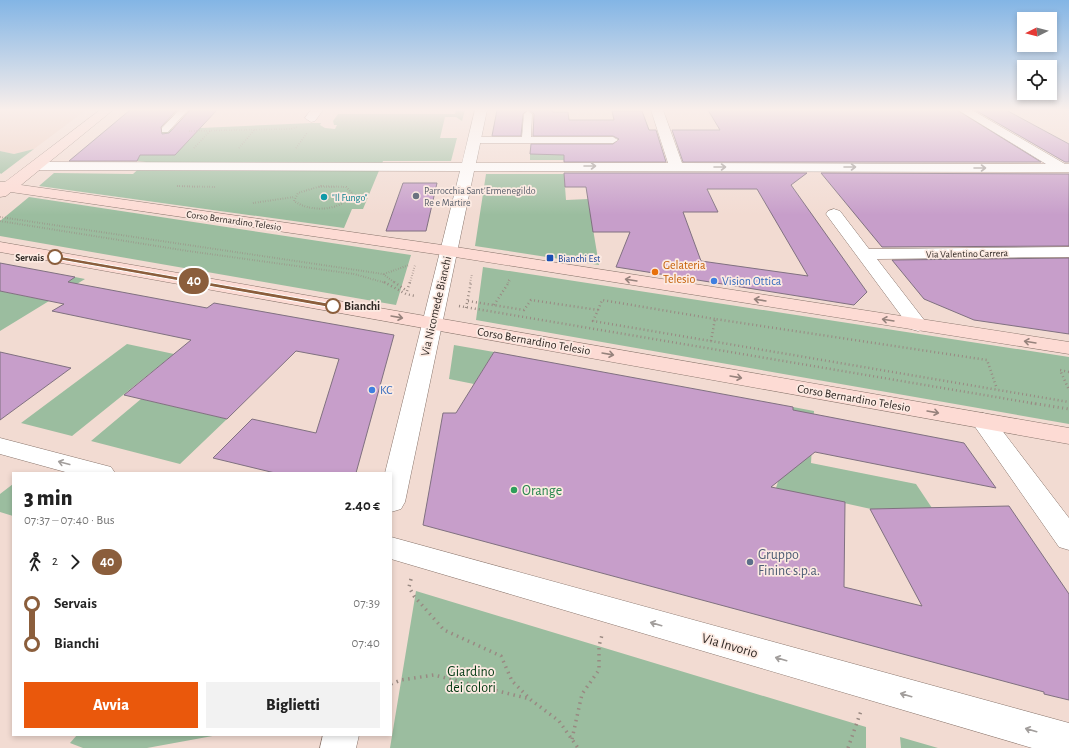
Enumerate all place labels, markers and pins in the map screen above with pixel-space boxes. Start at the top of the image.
place label: Parrocchia Sant'Ermenegildo Re e Martire [424,186,536,208]
marker: Parrocchia Sant'Ermenegildo Re e Martire [411,191,421,201]
marker: "Il Fungo" [319,192,329,202]
place label: "Il Fungo" [332,193,368,203]
marker: Servais [47,249,63,265]
place label: Servais [15,253,44,263]
marker: Bianchi Est [545,253,555,263]
place label: Bianchi Est [558,254,601,264]
place label: Gelateria Telesio [663,259,706,285]
marker: Gelateria Telesio [650,267,660,277]
place label: Vision Ottica [722,275,782,287]
marker: Vision Ottica [709,276,719,286]
marker: Bianchi [325,298,341,314]
place label: Bianchi [344,300,380,312]
place label: KC [380,384,393,396]
marker: KC [367,385,377,395]
place label: Orange [522,484,562,498]
marker: Orange [509,485,519,495]
place label: Gruppo Fininc s.p.a. [758,548,820,578]
marker: Gruppo Fininc s.p.a. [745,557,755,567]

